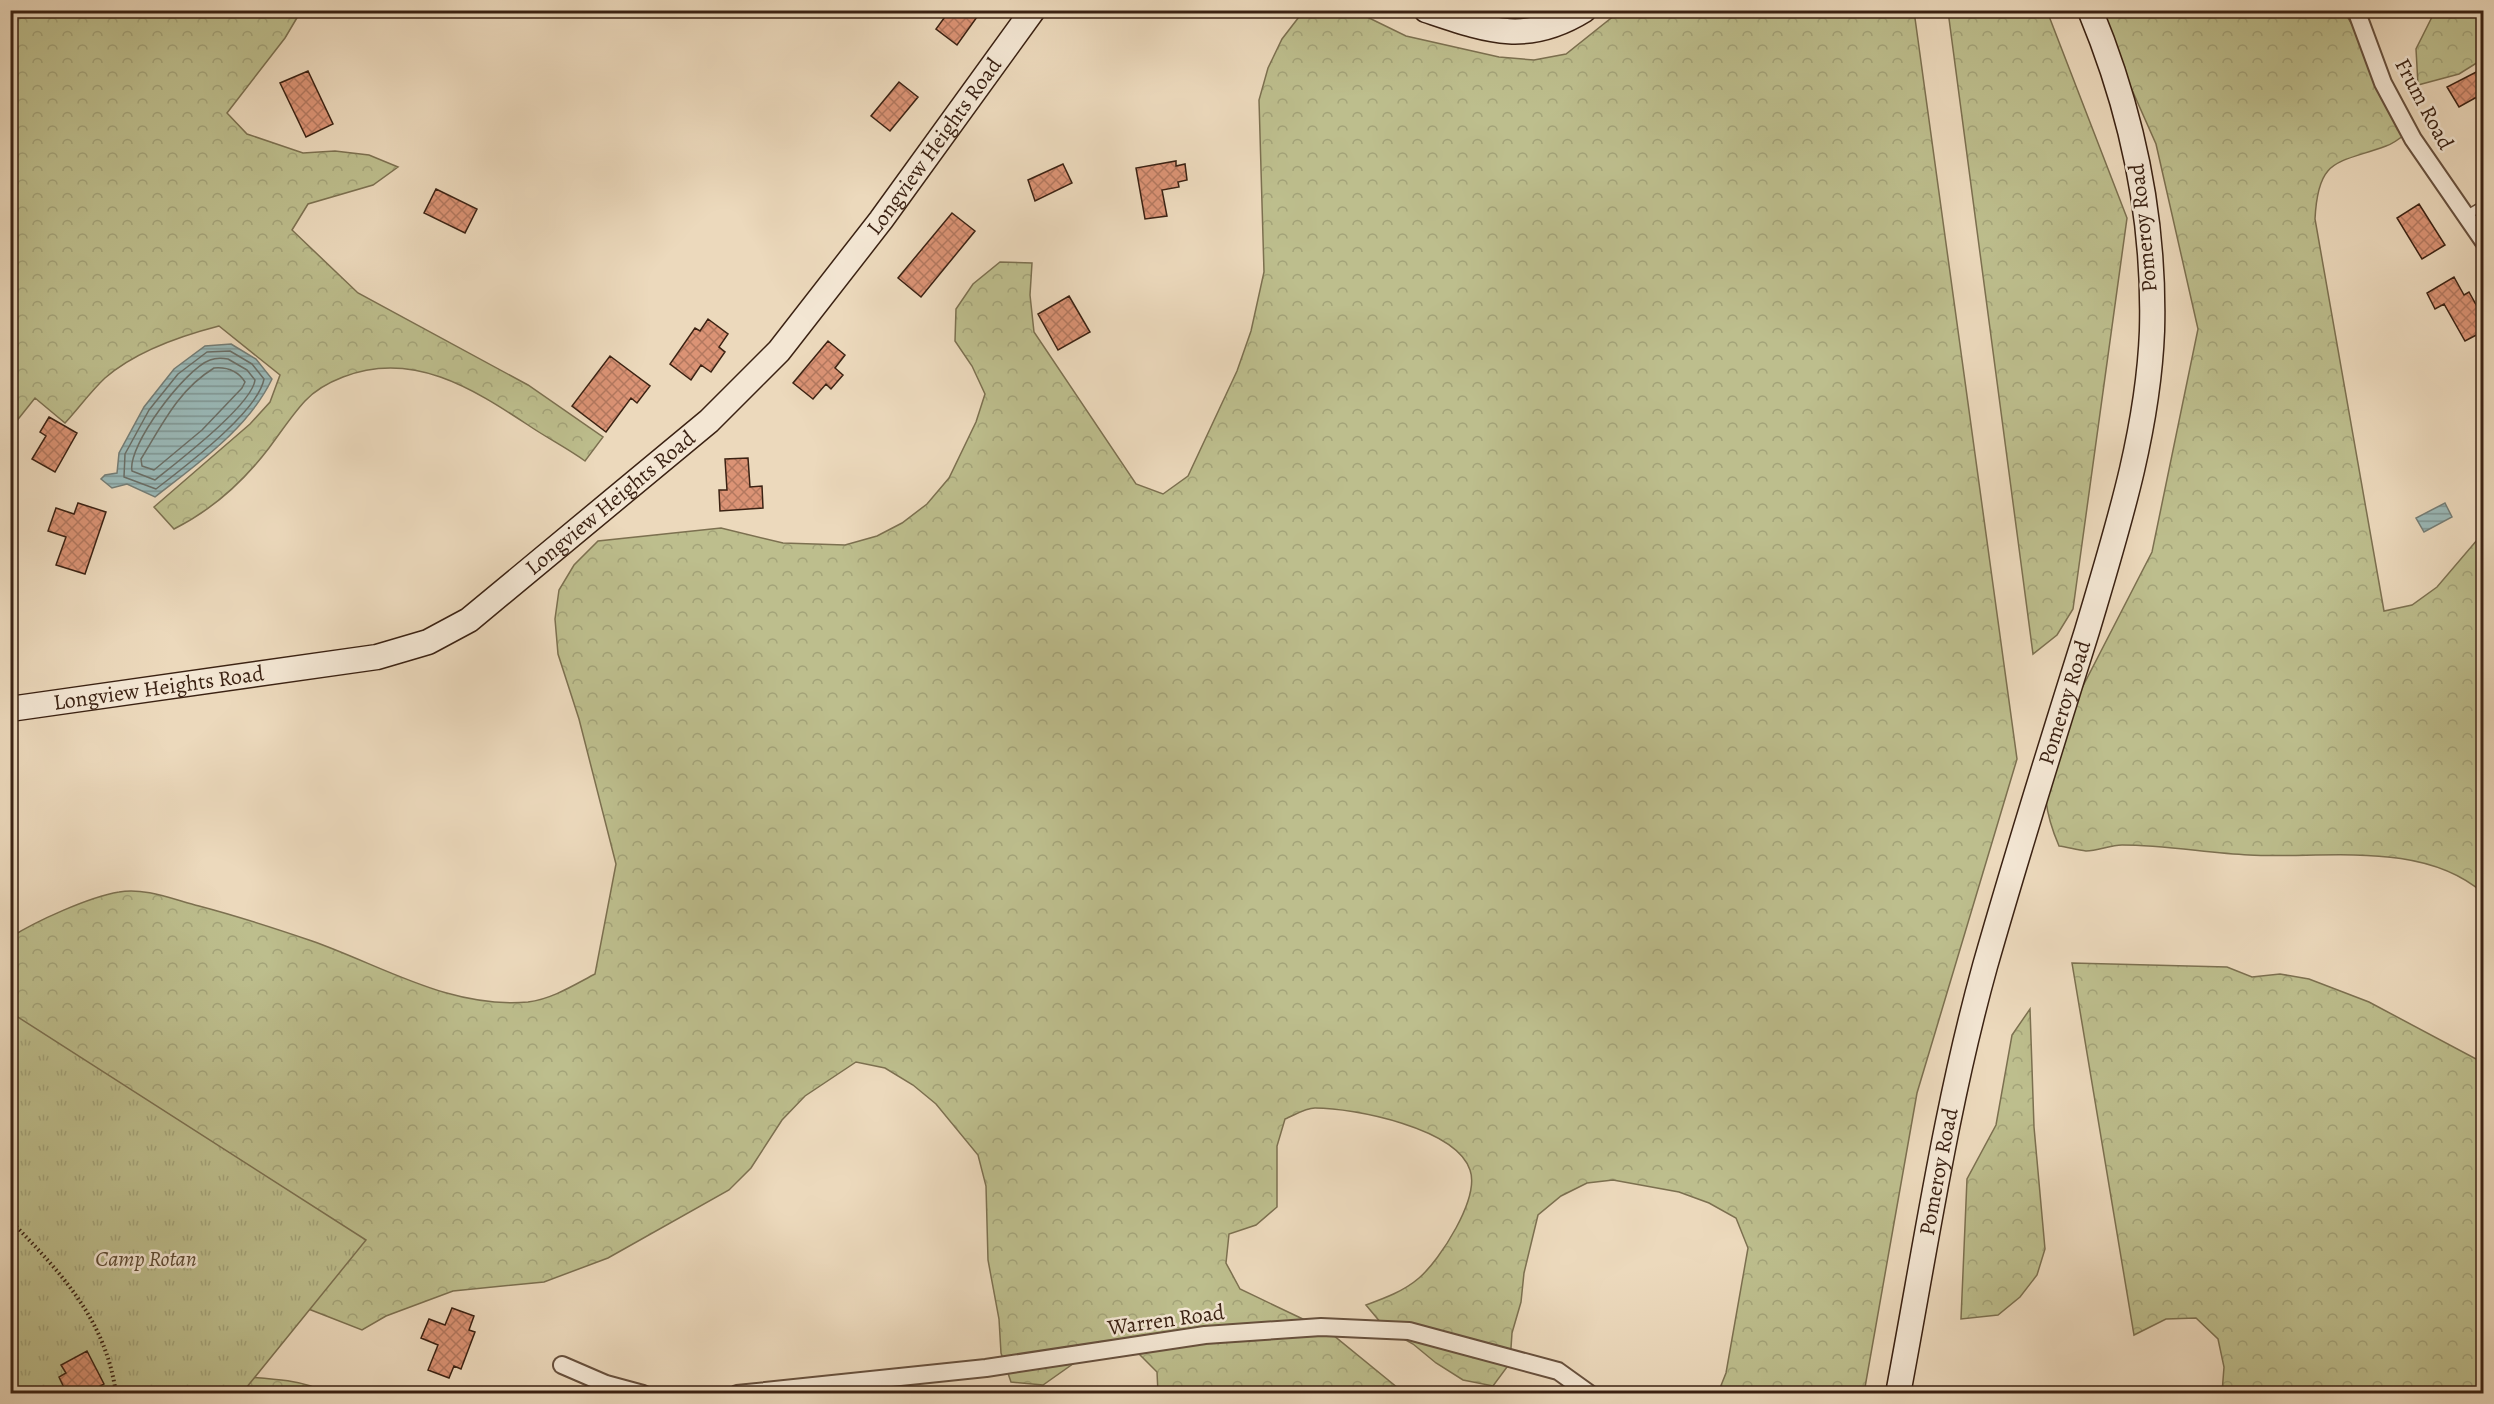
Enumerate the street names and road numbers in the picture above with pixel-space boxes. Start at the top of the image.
street label: Longview Heights Road [860,51,1009,241]
street label: Frum Road [2387,53,2461,155]
street label: Pomeroy Road [2121,162,2165,294]
street label: Longview Heights Road [519,423,702,582]
street label: Pomeroy Road [2031,636,2098,769]
street label: Longview Heights Road [51,658,266,718]
street label: Pomeroy Road [1912,1105,1966,1238]
street label: Warren Road [1105,1297,1227,1343]

